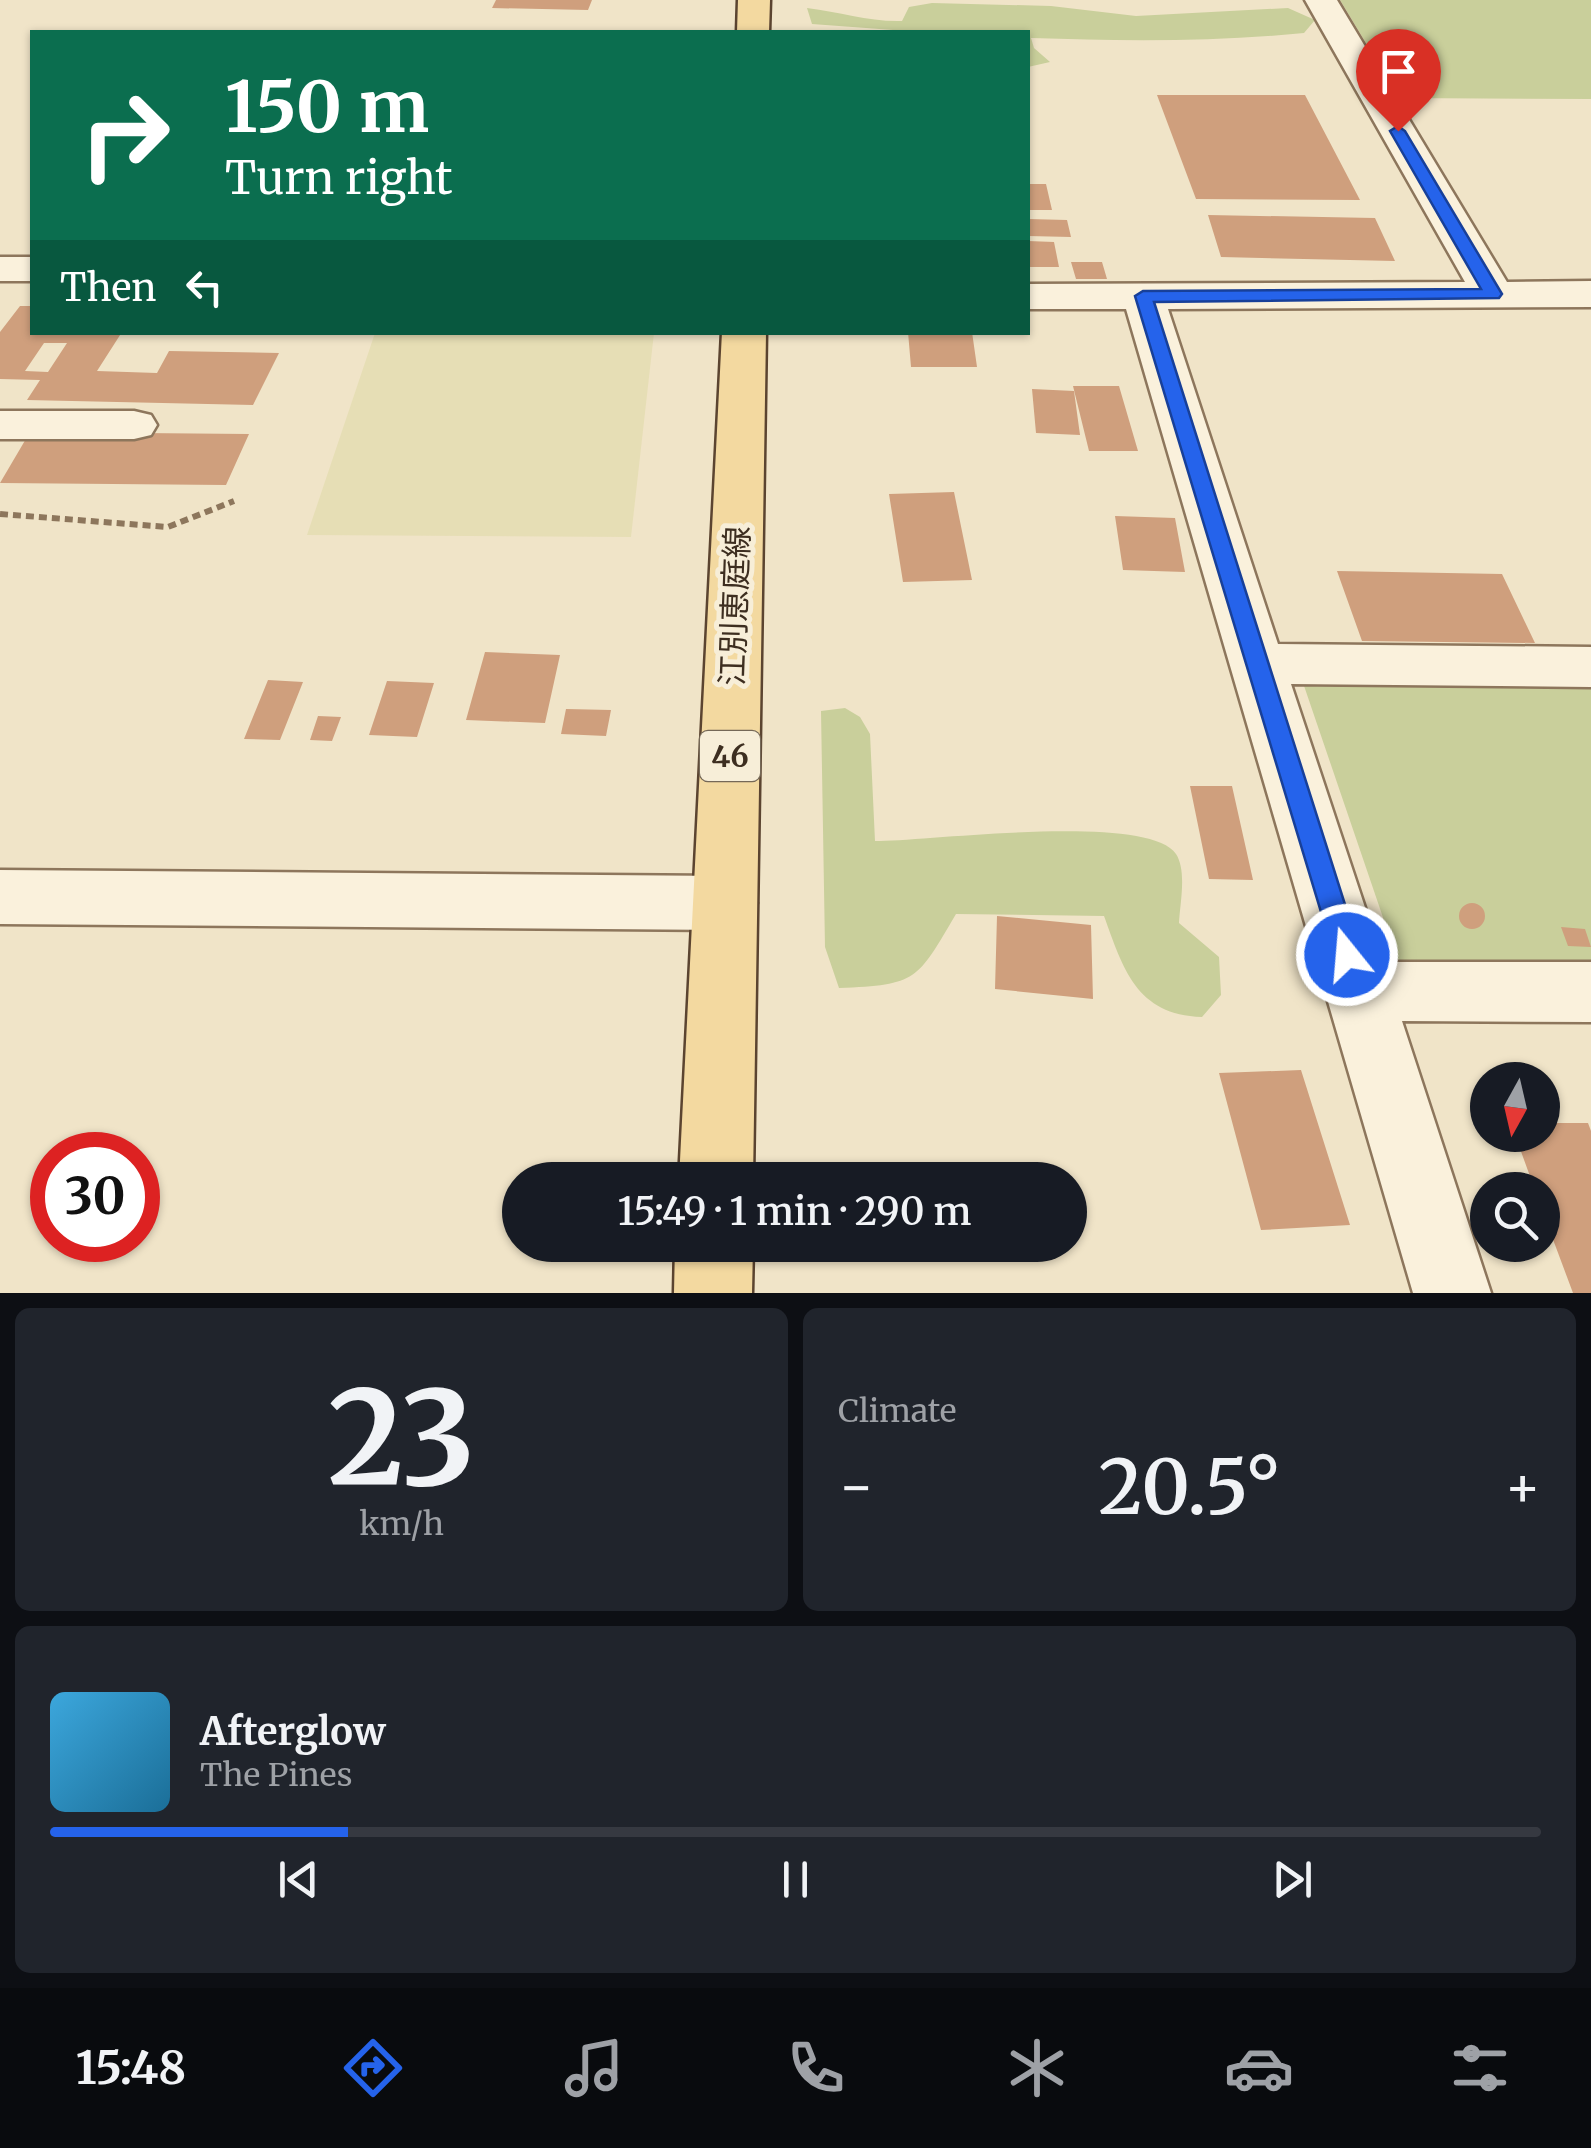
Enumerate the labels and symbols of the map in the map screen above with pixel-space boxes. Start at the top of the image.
pin [1356,29,1441,132]
street label: 江別恵庭線 [712,525,758,687]
road number: 46 [700,731,760,781]
position arrow [1295,903,1399,1007]
north arrow [1470,1062,1560,1152]
speed limit sign: 30 [30,1132,160,1262]

